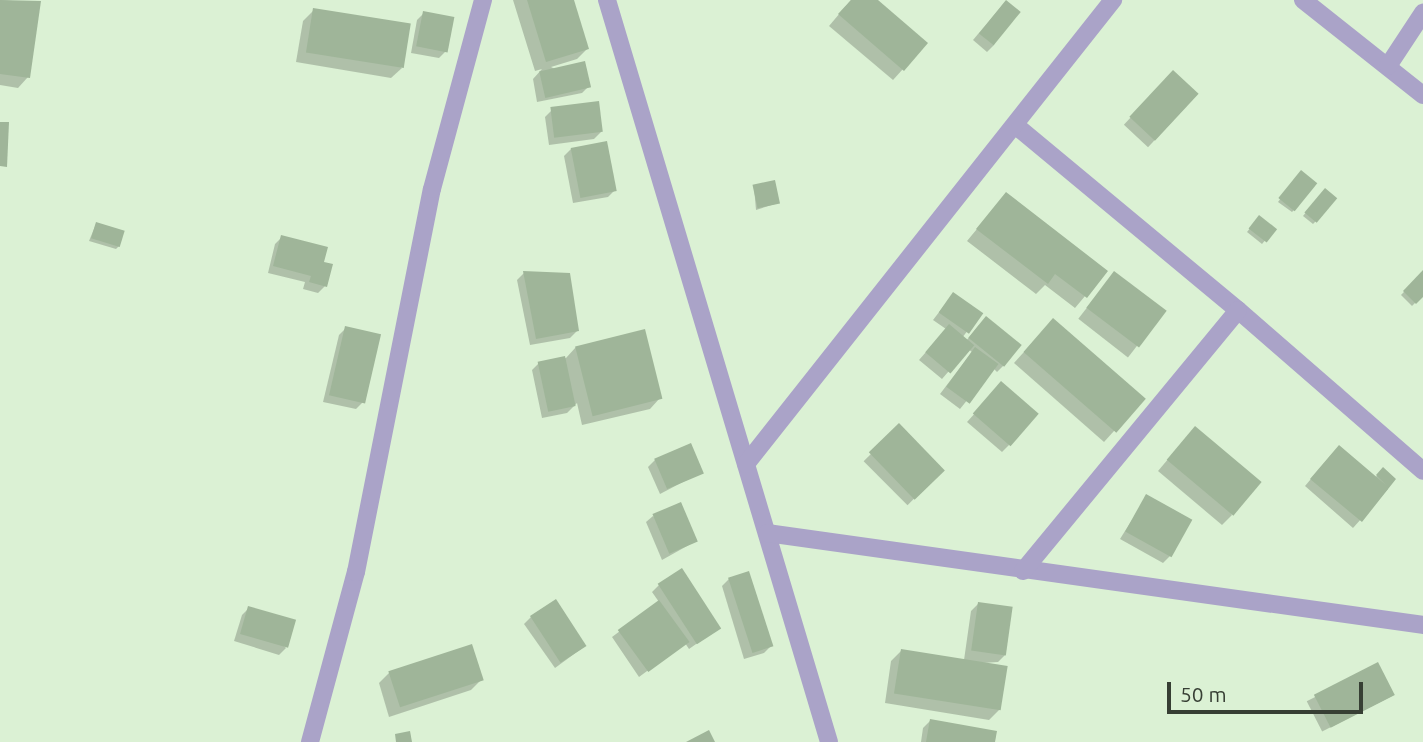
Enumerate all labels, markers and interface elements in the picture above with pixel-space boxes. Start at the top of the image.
scale bar [1171,668,1367,712]
text: 50 m [1180,682,1227,706]

